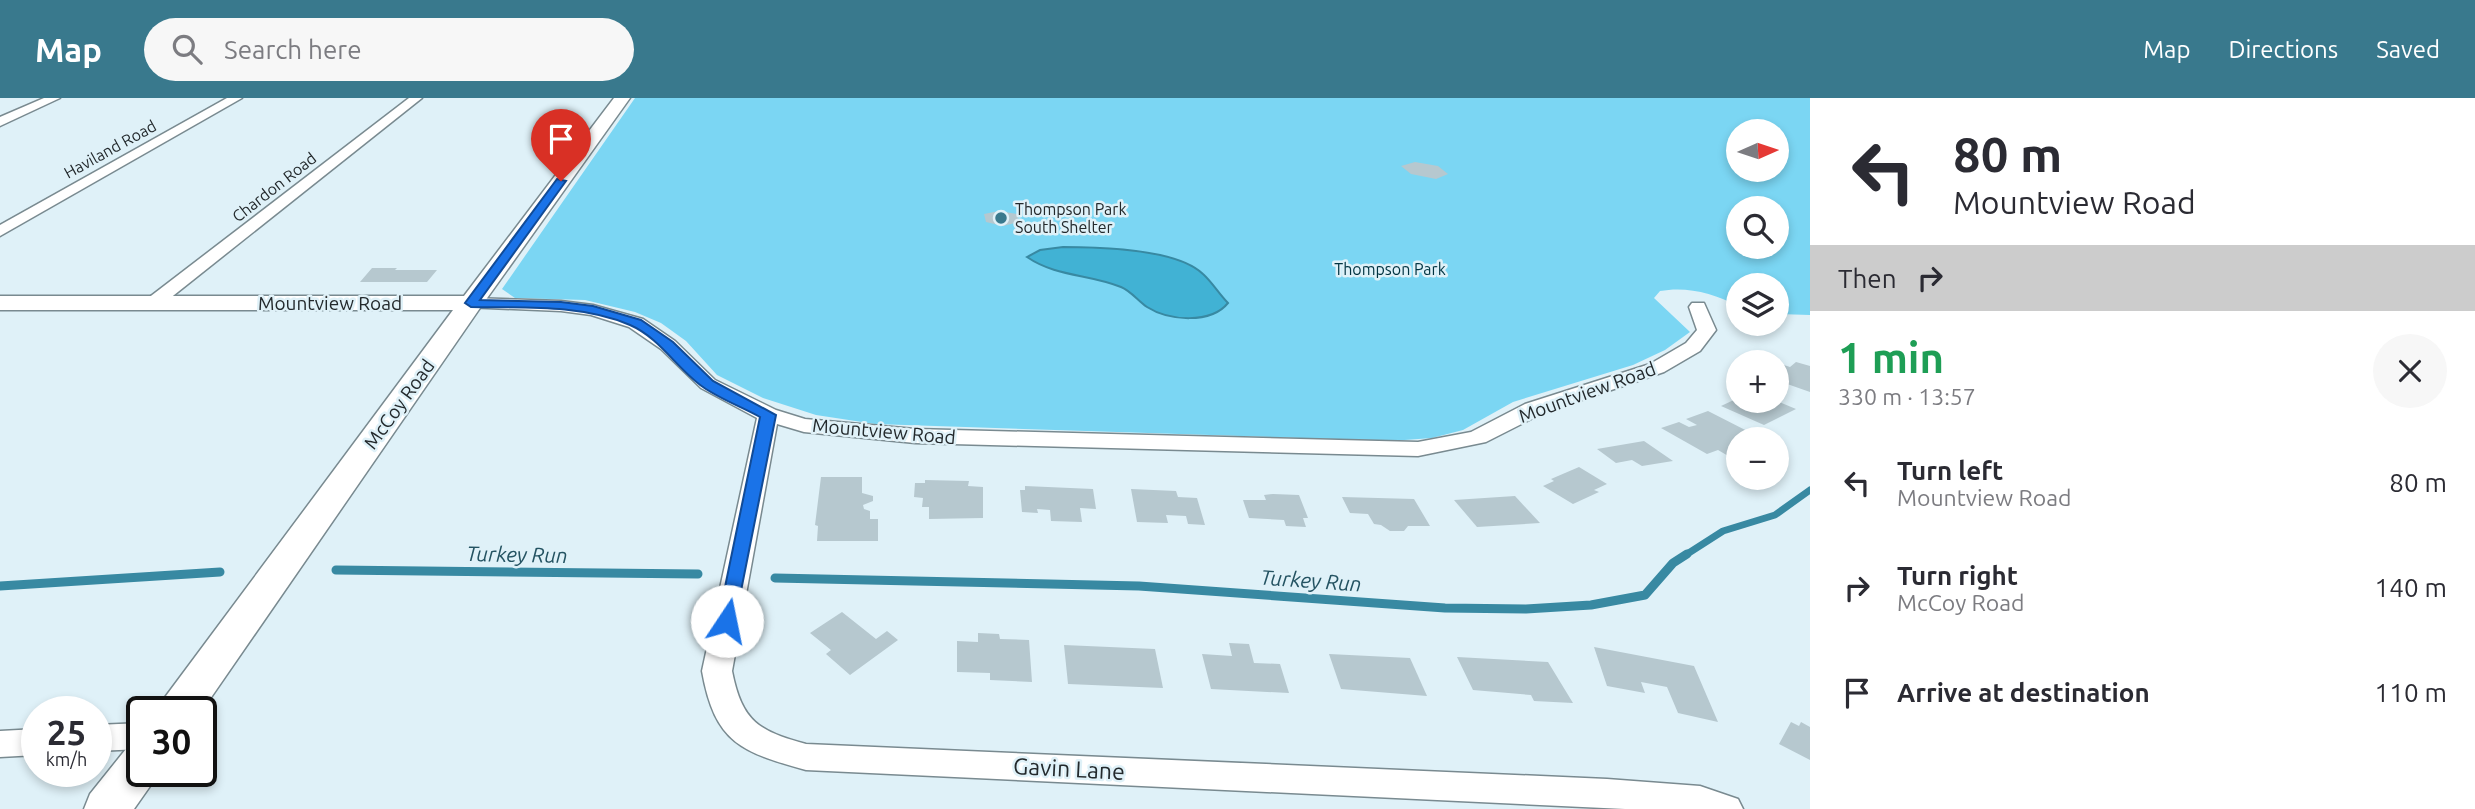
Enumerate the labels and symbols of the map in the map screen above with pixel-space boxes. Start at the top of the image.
pin [531,109,591,181]
street label: Haviland Road [61,116,159,182]
north arrow [1726,119,1788,182]
street label: Chardon Road [228,149,320,225]
place label: Thompson Park South Shelter [1015,200,1126,236]
marker: Thompson Park South Shelter [993,210,1009,226]
park label: Thompson Park [1334,260,1446,278]
street label: Mountview Road [258,292,402,314]
street label: McCoy Road [359,355,439,453]
street label: Mountview Road [1516,357,1658,427]
street label: Mountview Road [811,414,957,448]
water label: Turkey Run [466,541,568,567]
water label: Turkey Run [1260,565,1362,596]
position arrow [690,584,764,658]
speed limit sign: 30 [126,696,217,787]
street label: Gavin Lane [1013,753,1125,784]

